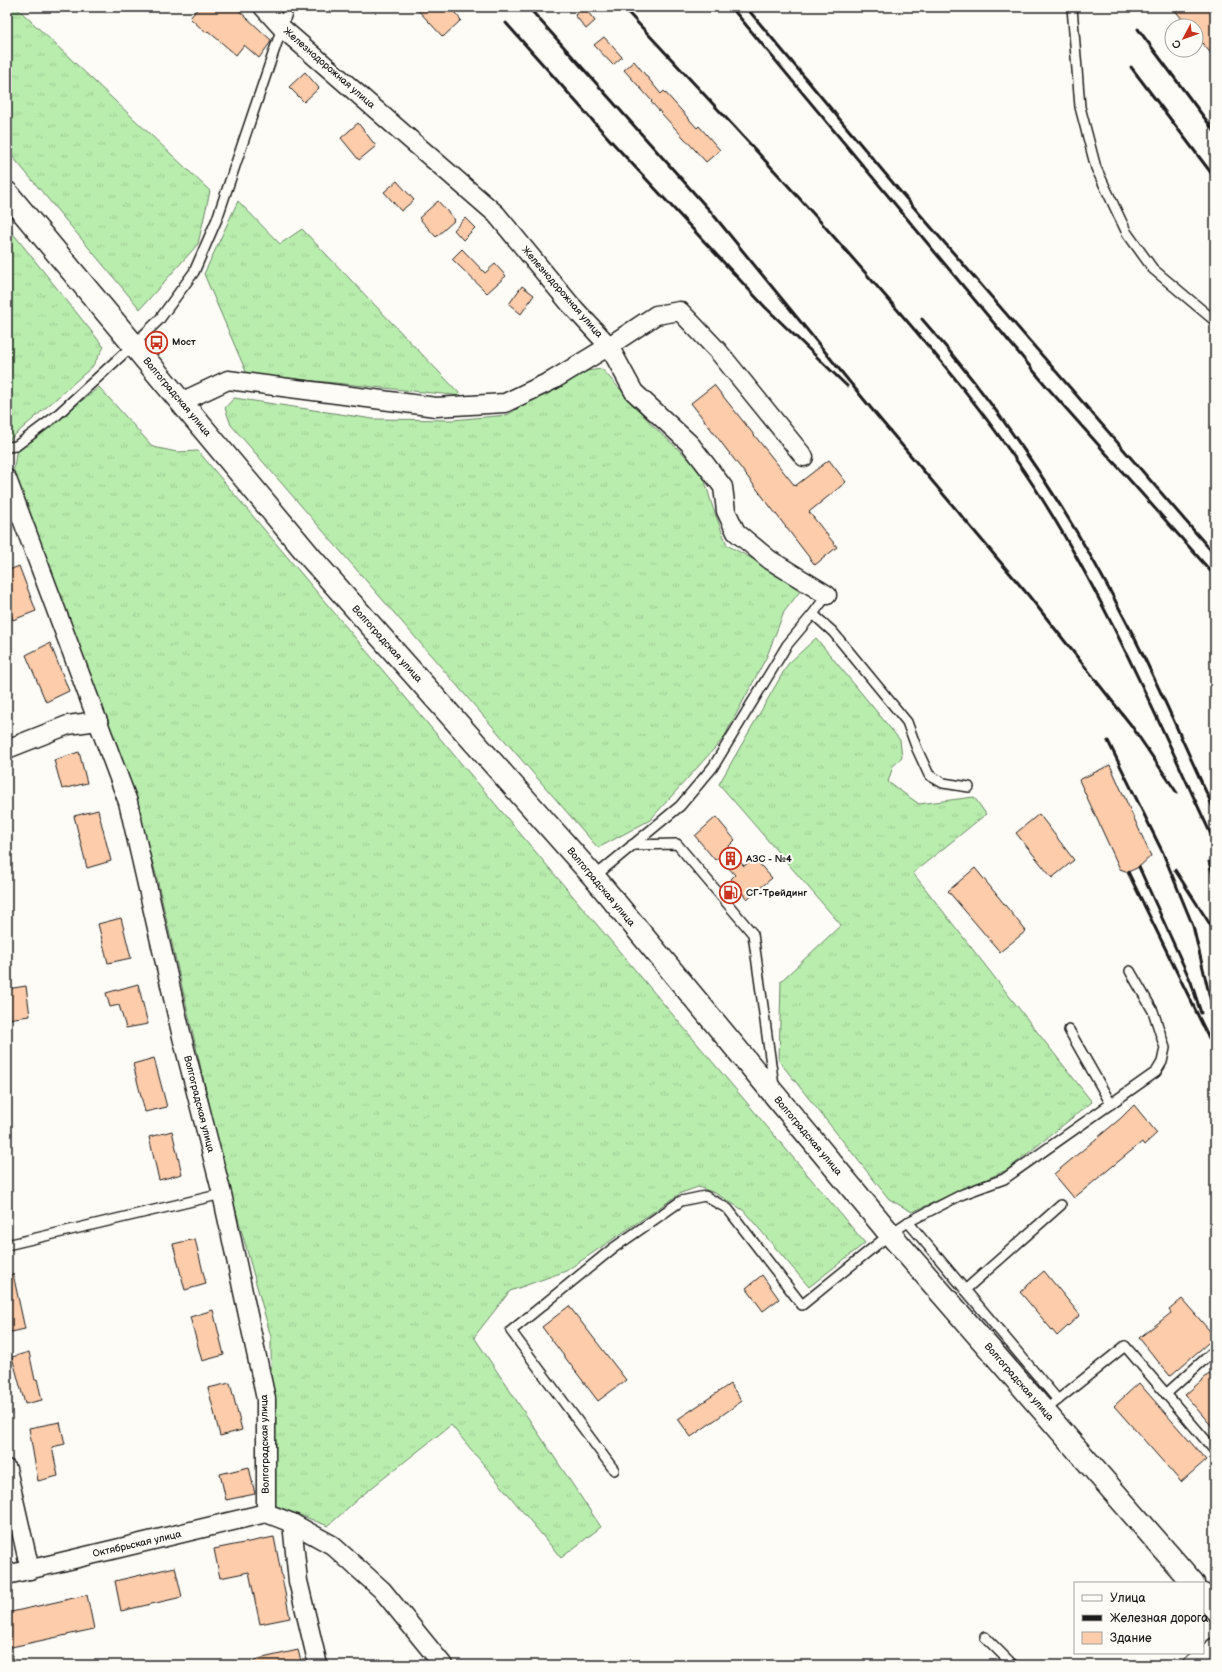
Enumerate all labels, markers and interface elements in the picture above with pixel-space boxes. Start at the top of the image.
north arrow [1164,18,1204,58]
street label: Железнодорожная улица [281,25,377,111]
text: С [1169,37,1184,51]
street label: Железнодорожная улица [519,244,605,340]
bus stop icon: Мост [143,329,169,355]
place label: Мост [172,336,196,348]
street label: Волгоградская улица [140,355,214,439]
street label: Волгоградская улица [349,603,425,685]
street label: Волгоградская улица [564,845,638,929]
building icon: АЗС - №4 [717,846,743,872]
place label: АЗС - №4 [745,853,792,865]
fuel station icon: СГ-Трейдинг [717,880,743,906]
place label: СГ-Трейдинг [746,887,807,899]
street label: Волгоградская улица [181,1054,217,1154]
street label: Волгоградская улица [771,1094,845,1178]
street label: Волгоградская улица [982,1341,1056,1424]
street label: Волгоградская улица [258,1394,272,1494]
street label: Октябрьская улица [91,1528,183,1560]
legend [1074,1582,1204,1654]
text: Улица [1110,1591,1146,1606]
text: Железная дорога [1110,1611,1208,1626]
text: Здание [1110,1631,1152,1646]

